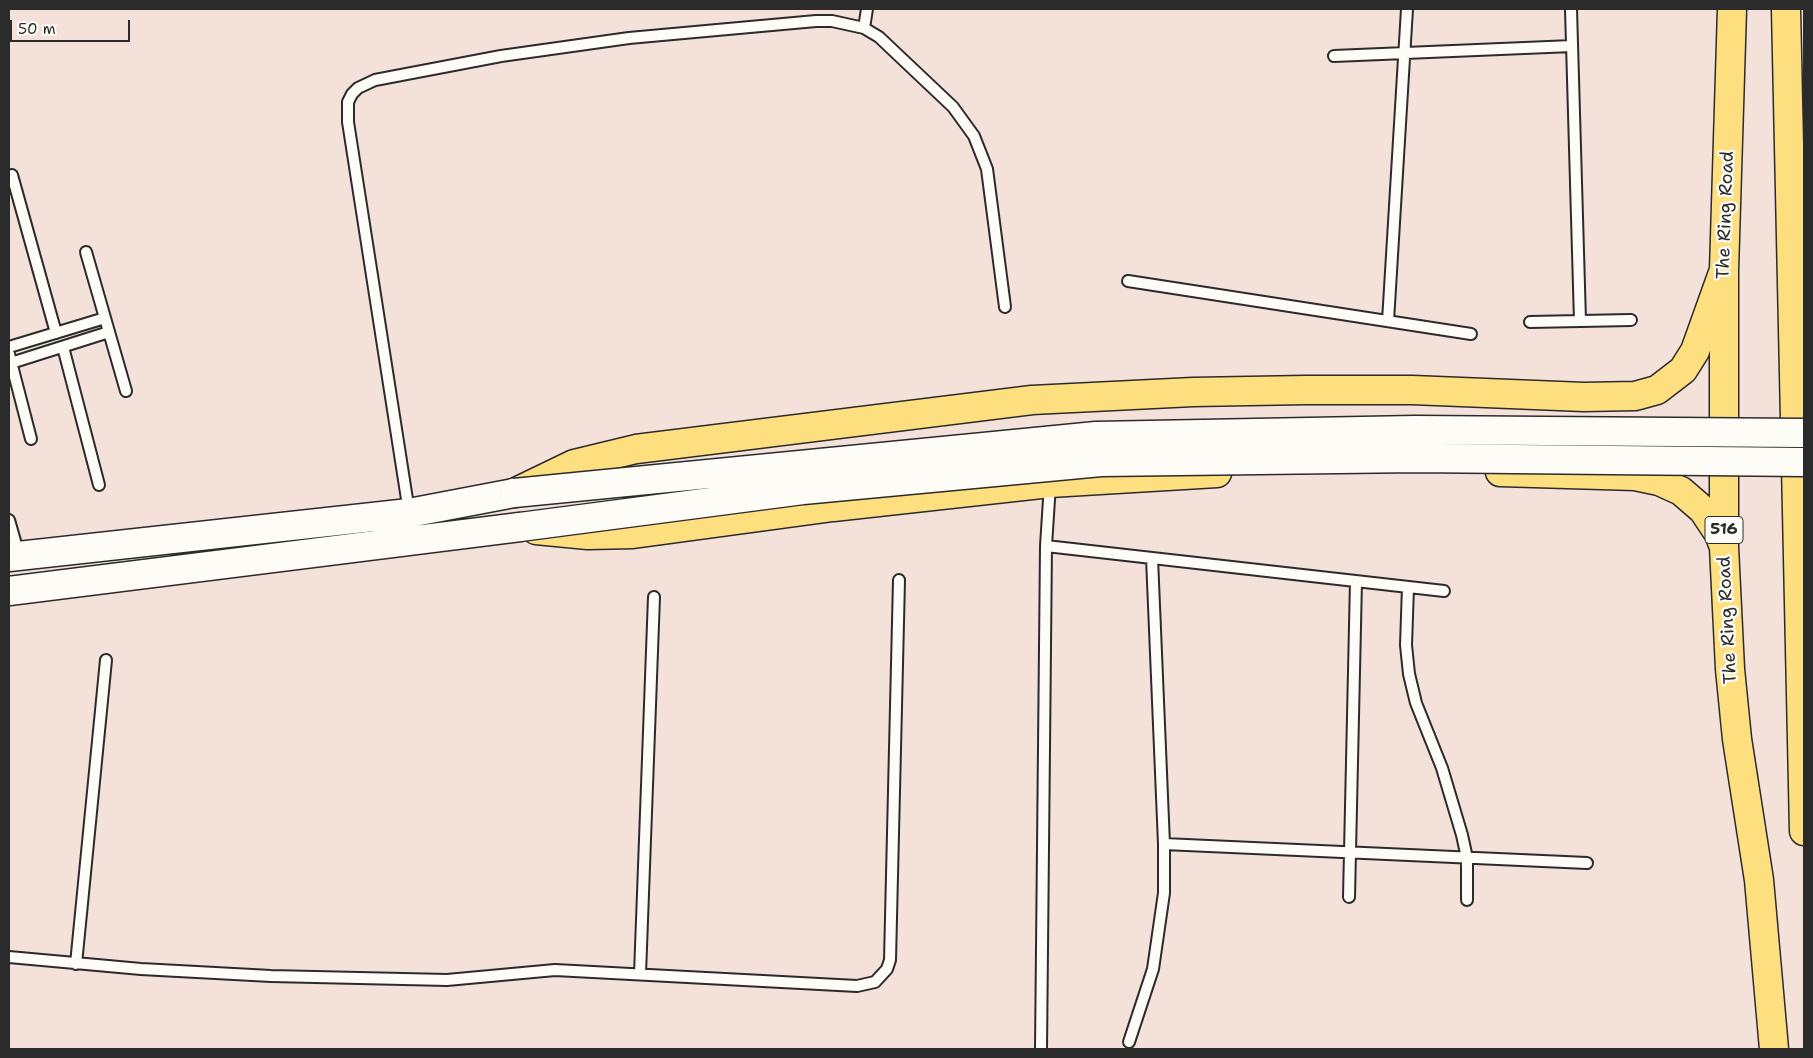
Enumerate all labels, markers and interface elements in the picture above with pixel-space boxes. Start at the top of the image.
scale bar [12,10,132,42]
text: 50 m [18,19,56,39]
street label: The Ring Road [1713,151,1739,279]
road number: 516 [1705,516,1743,544]
street label: The Ring Road [1714,555,1742,685]

